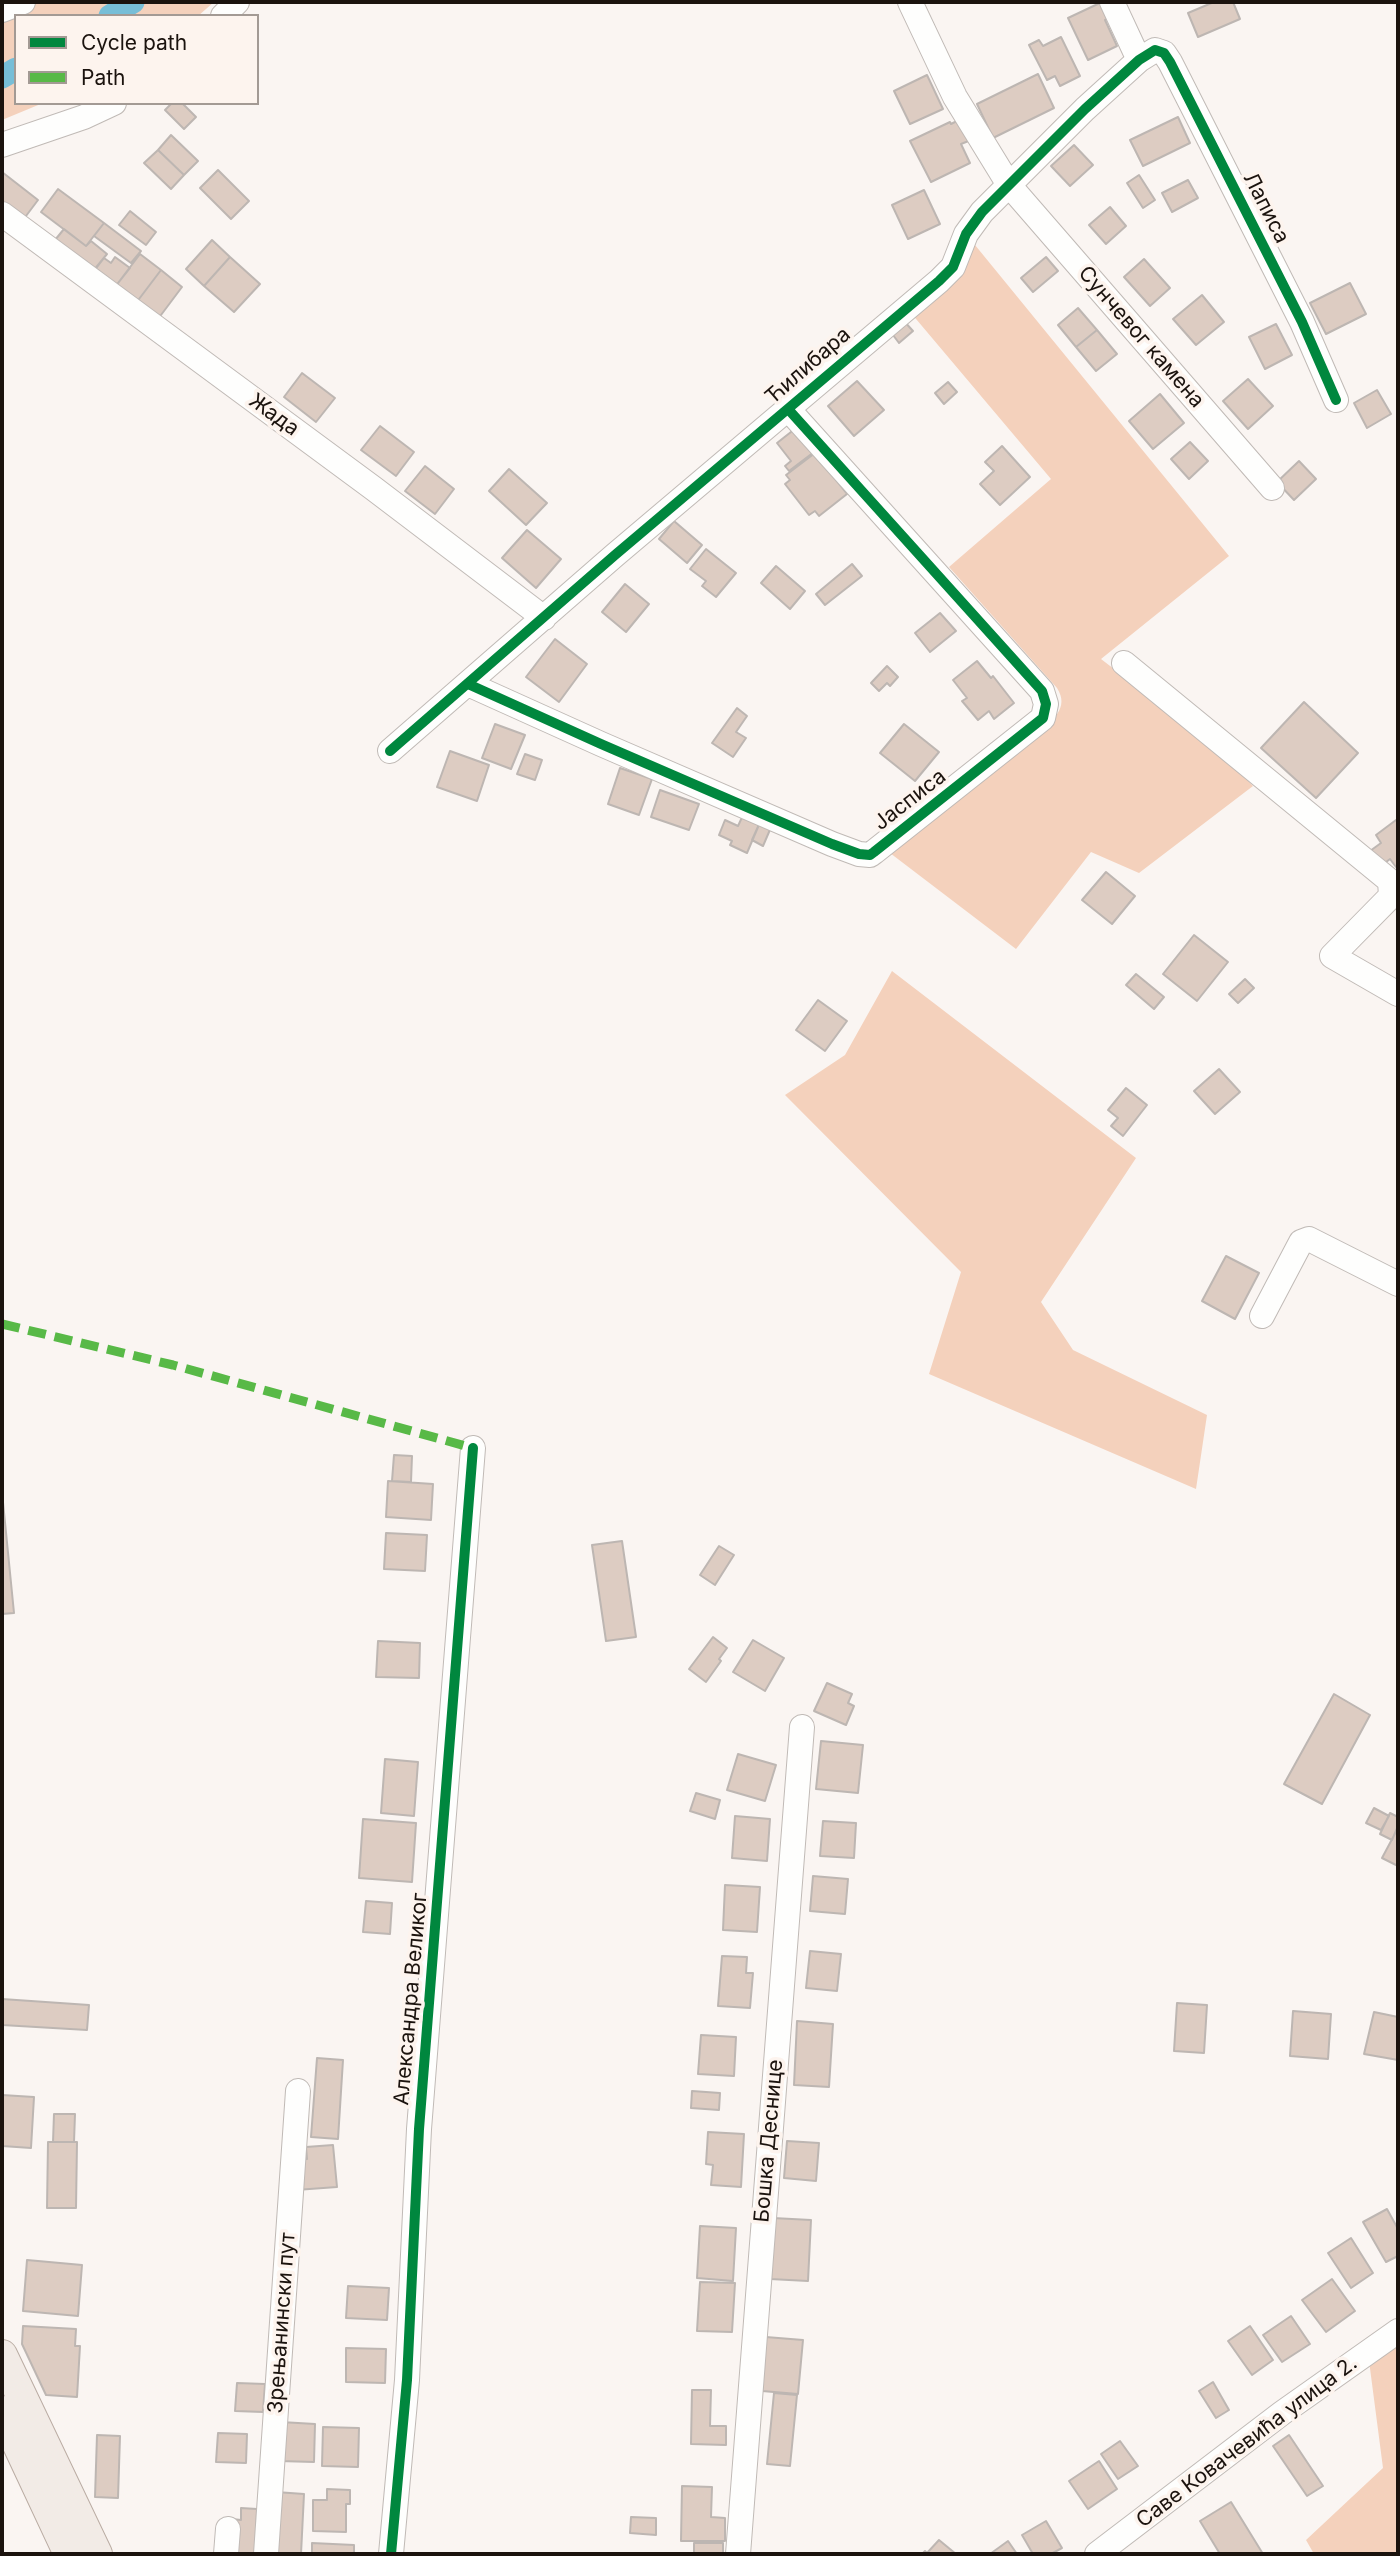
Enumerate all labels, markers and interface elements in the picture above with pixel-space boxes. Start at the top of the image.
legend [14,14,259,105]
text: Cycle path [81,30,187,55]
text: Path [81,65,126,90]
street label: Лаписа [1237,168,1295,248]
street label: Сунчевог камена [1073,261,1209,413]
street label: Ћилибара [760,322,856,410]
street label: Жада [244,388,304,442]
street label: Јасписа [869,764,951,836]
street label: Александра Великог [389,1892,433,2106]
street label: Бошка Деснице [749,2058,789,2224]
street label: Зрењанински пут [263,2232,301,2414]
street label: Саве Ковачевића улица 2. [1132,2351,1362,2533]

